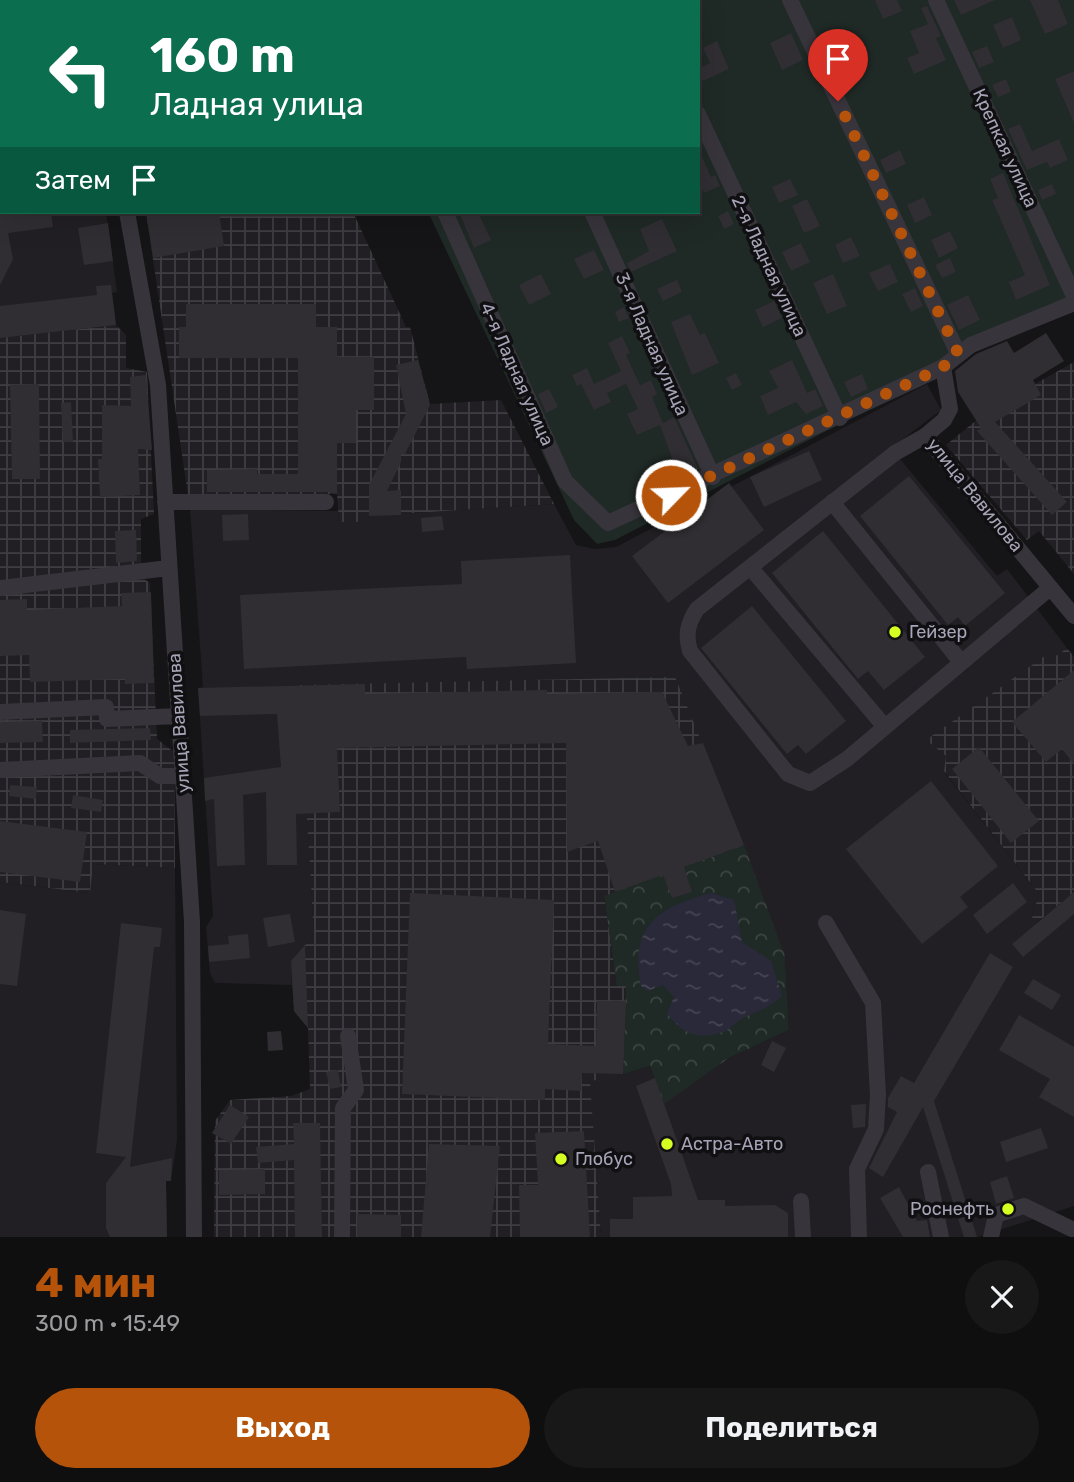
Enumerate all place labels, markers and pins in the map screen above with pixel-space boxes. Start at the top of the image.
pin [808,29,868,101]
place label: Гейзер [909,621,967,643]
marker: Гейзер [887,624,903,640]
place label: Астра-Авто [681,1133,783,1155]
marker: Астра-Авто [659,1136,675,1152]
place label: Глобус [575,1148,633,1170]
marker: Глобус [553,1151,569,1167]
place label: Роснефть [910,1198,994,1220]
marker: Роснефть [1000,1201,1016,1217]

